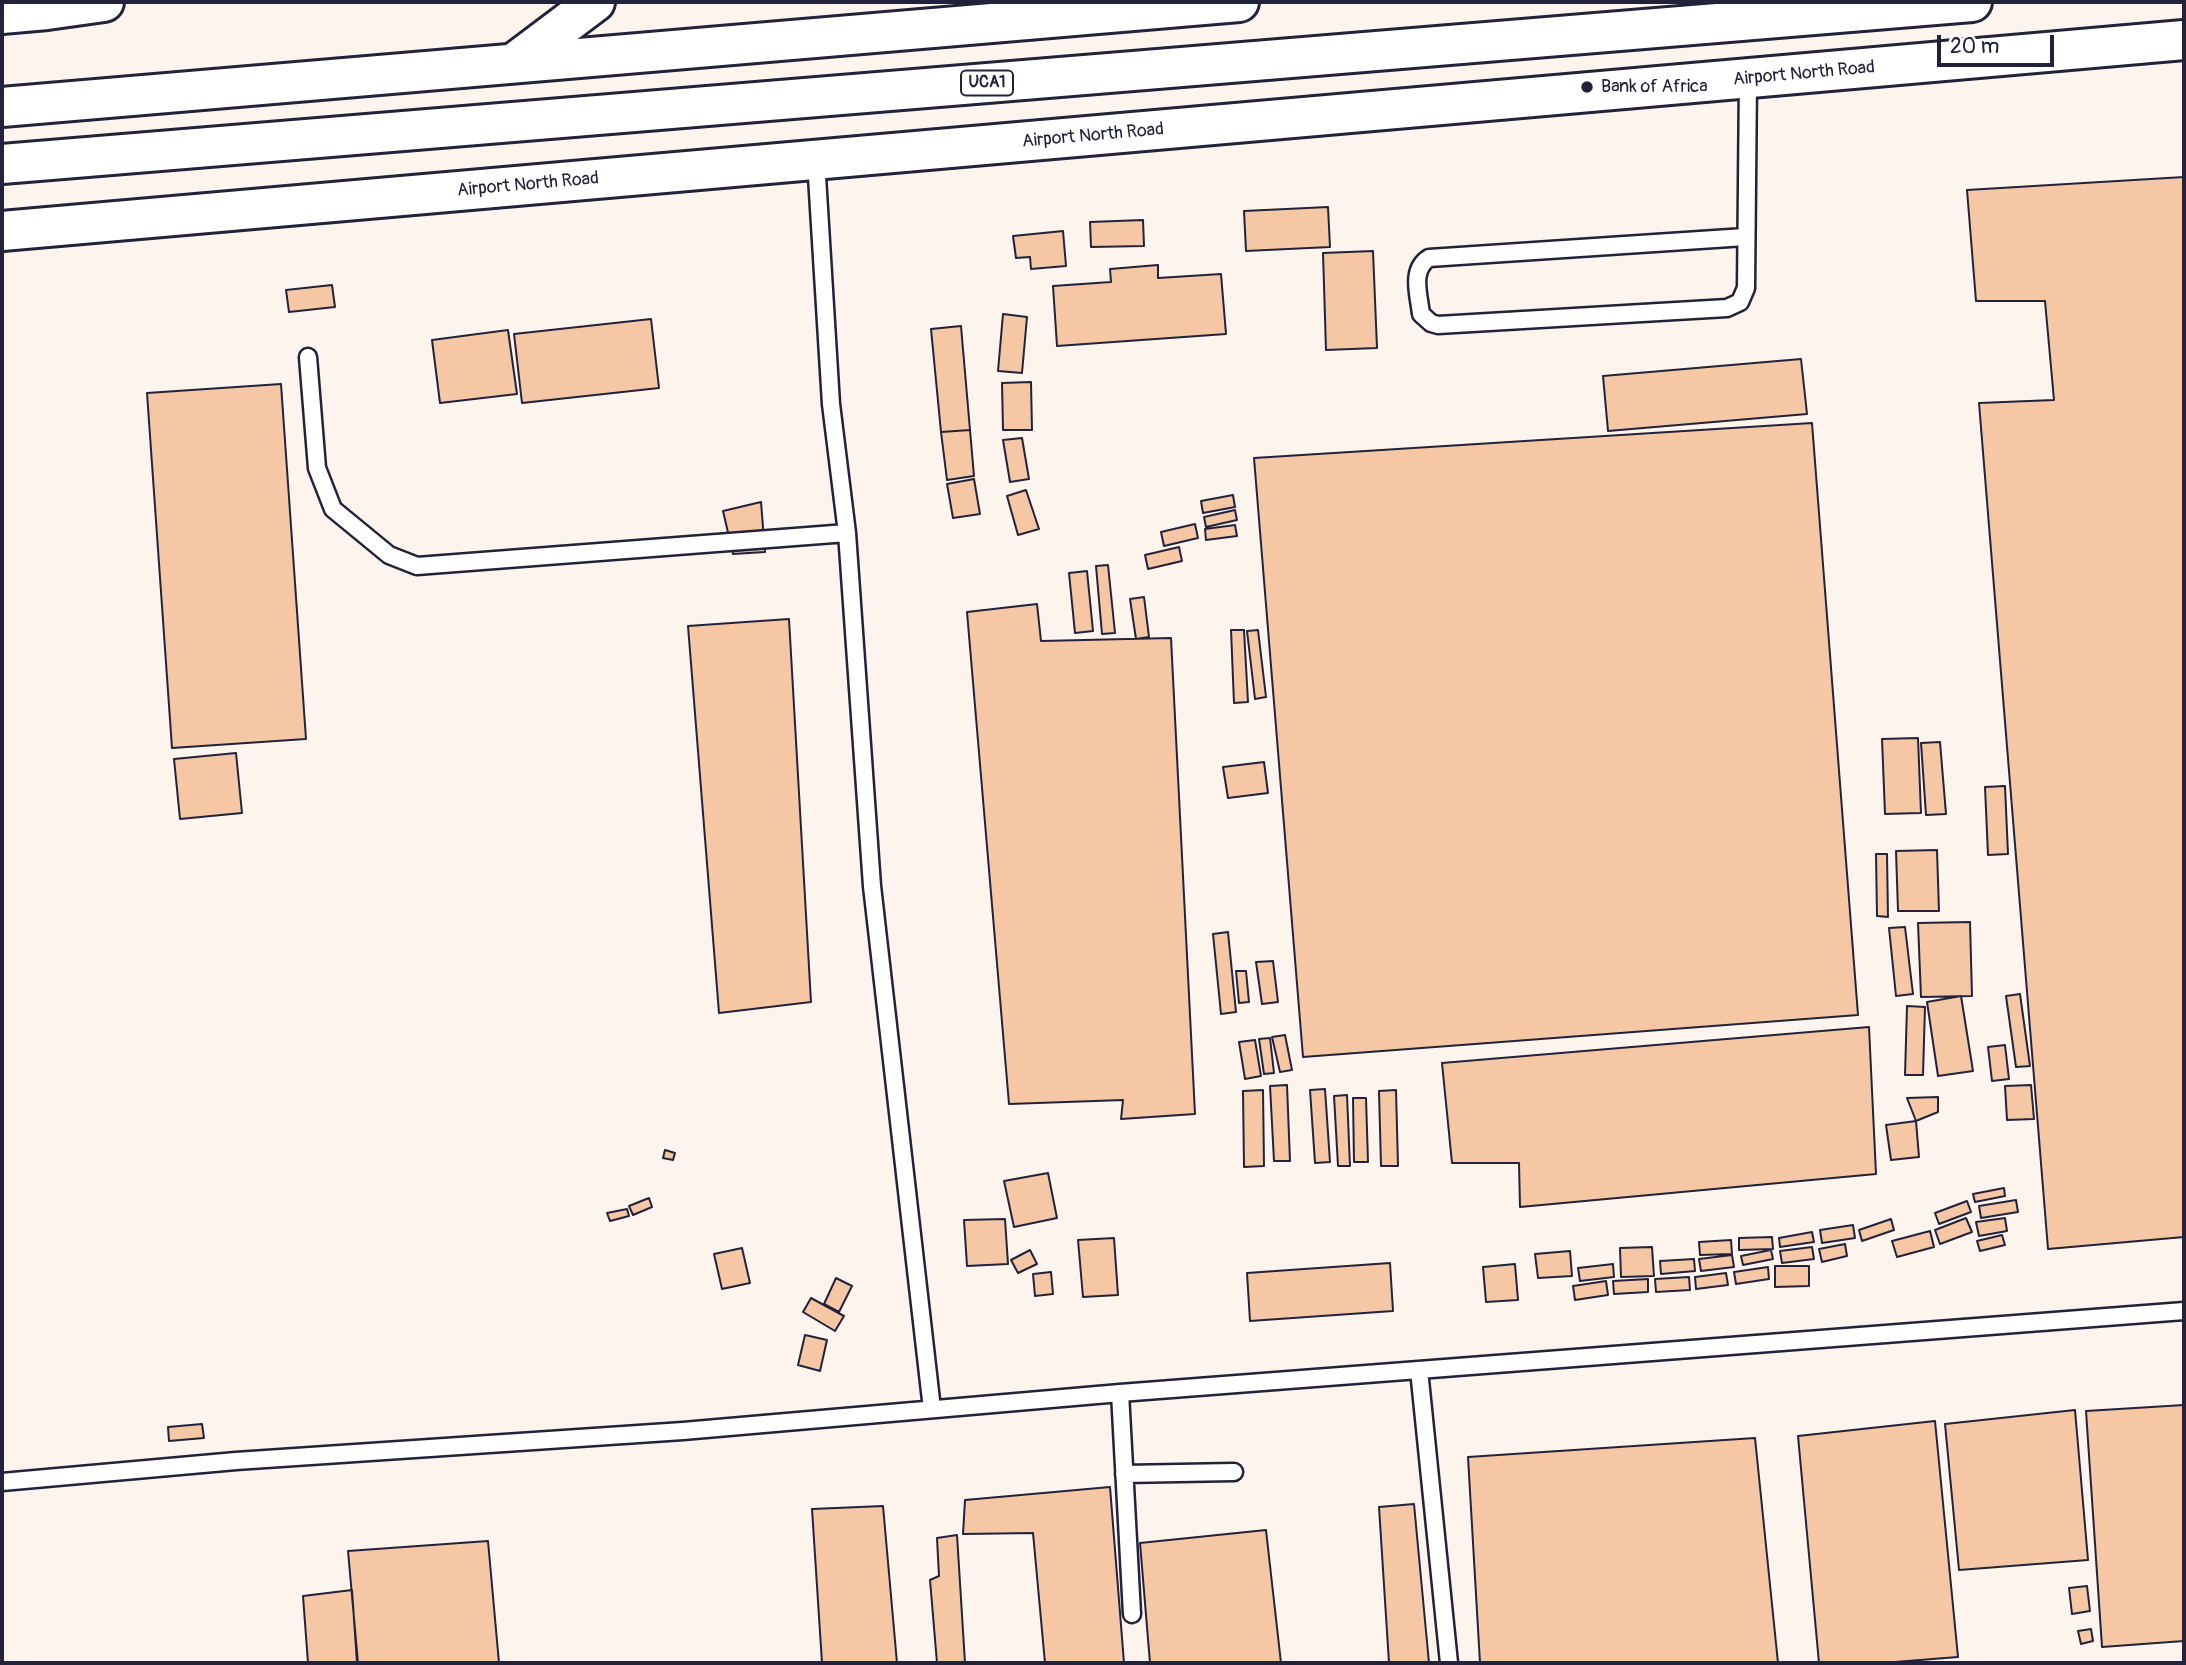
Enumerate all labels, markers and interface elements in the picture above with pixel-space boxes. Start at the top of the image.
scale bar [1941,21,2058,65]
text: 20 m [1950,33,1999,60]
street label: Airport North Road [1732,57,1876,91]
road number: UCA1 [961,71,1013,96]
place label: Bank of Africa [1601,76,1708,98]
marker: Bank of Africa [1579,79,1595,95]
street label: Airport North Road [1021,119,1165,153]
street label: Airport North Road [456,168,600,202]

